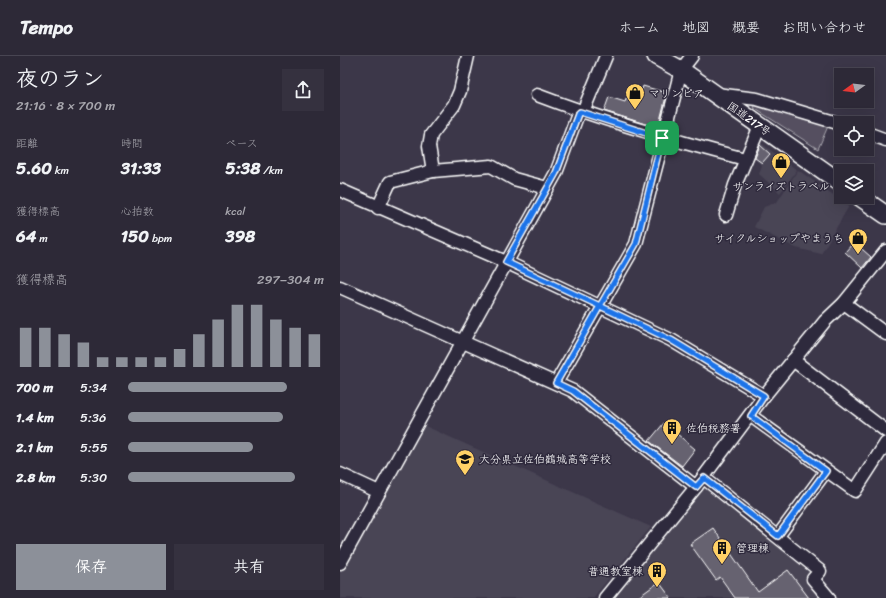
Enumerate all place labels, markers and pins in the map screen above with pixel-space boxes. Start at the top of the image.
shop icon: マリンピア [624,82,646,110]
place label: マリンピア [649,84,704,103]
pin [645,121,679,155]
shop icon: サンライズトラベル [770,151,792,179]
place label: サンライズトラベル [732,177,830,196]
shop icon: サイクルショップやまうち [847,227,869,255]
place label: サイクルショップやまうち [714,229,844,248]
building icon: 佐伯税務署 [661,417,683,445]
place label: 佐伯税務署 [686,419,741,438]
school or university icon: 大分県立佐伯鶴城高等学校 [454,448,476,476]
place label: 大分県立佐伯鶴城高等学校 [479,450,611,469]
building icon: 管理棟 [711,537,733,565]
place label: 管理棟 [736,539,769,558]
building icon: 普通教室棟 [646,560,668,588]
place label: 普通教室棟 [588,562,643,581]

